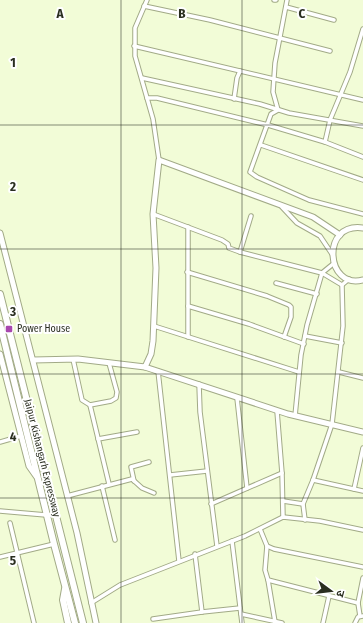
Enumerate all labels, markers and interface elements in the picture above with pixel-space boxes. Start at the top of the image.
text: A [55,6,64,21]
text: B [178,6,186,21]
text: C [299,6,306,21]
text: 1 [10,55,16,70]
text: 2 [9,179,16,194]
text: 3 [9,304,16,319]
place label: Power House [17,323,70,335]
marker: Power House [4,324,14,334]
street label: Jaipur Kishangarh Expressway [22,398,63,519]
text: 4 [10,429,17,444]
text: 5 [10,553,16,568]
north arrow [311,571,351,611]
text: उ [333,589,347,599]

